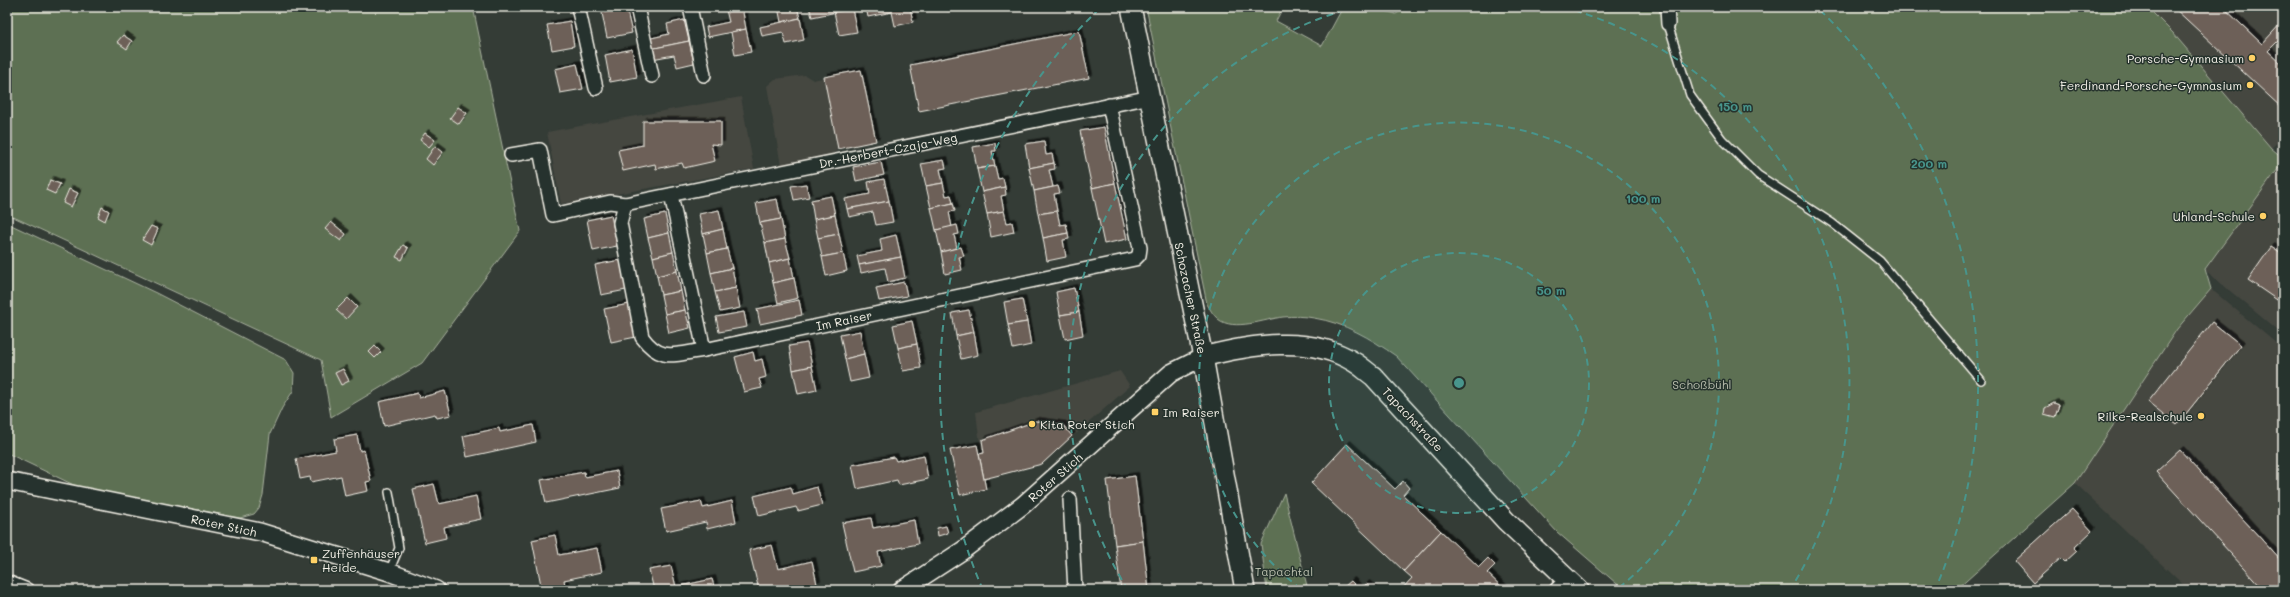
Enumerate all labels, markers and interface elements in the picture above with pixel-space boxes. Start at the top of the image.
place label: Porsche-Gymnasium [2127,50,2244,66]
marker: Porsche-Gymnasium [2247,53,2257,63]
place label: Ferdinand-Porsche-Gymnasium [2060,77,2242,93]
marker: Ferdinand-Porsche-Gymnasium [2245,80,2255,90]
text: 150 m [1718,98,1752,114]
street label: Dr.-Herbert-Czaja-Weg [817,129,959,171]
text: 200 m [1911,155,1947,171]
text: 100 m [1626,190,1660,206]
place label: Uhland-Schule [2173,208,2255,224]
marker: Uhland-Schule [2258,211,2268,221]
street label: Schozacher Straße [1171,241,1211,355]
text: 50 m [1537,282,1565,298]
street label: Im Raiser [815,306,873,334]
centre of rings [1452,376,1466,390]
park label: Schoßbühl [1672,376,1732,392]
street label: Tapachstraße [1379,383,1447,455]
place label: Im Raiser [1163,404,1220,420]
marker: Im Raiser [1150,407,1160,417]
place label: Rilke-Realschule [2097,408,2193,424]
marker: Rilke-Realschule [2196,411,2206,421]
place label: Kita Roter Stich [1040,416,1135,432]
marker: Kita Roter Stich [1027,419,1037,429]
street label: Roter Stich [1024,449,1086,505]
street label: Roter Stich [190,510,259,540]
place label: Zuffenhäuser Heide [322,545,400,575]
marker: Zuffenhäuser Heide [309,555,319,565]
park label: Tapachtal [1255,563,1313,579]

